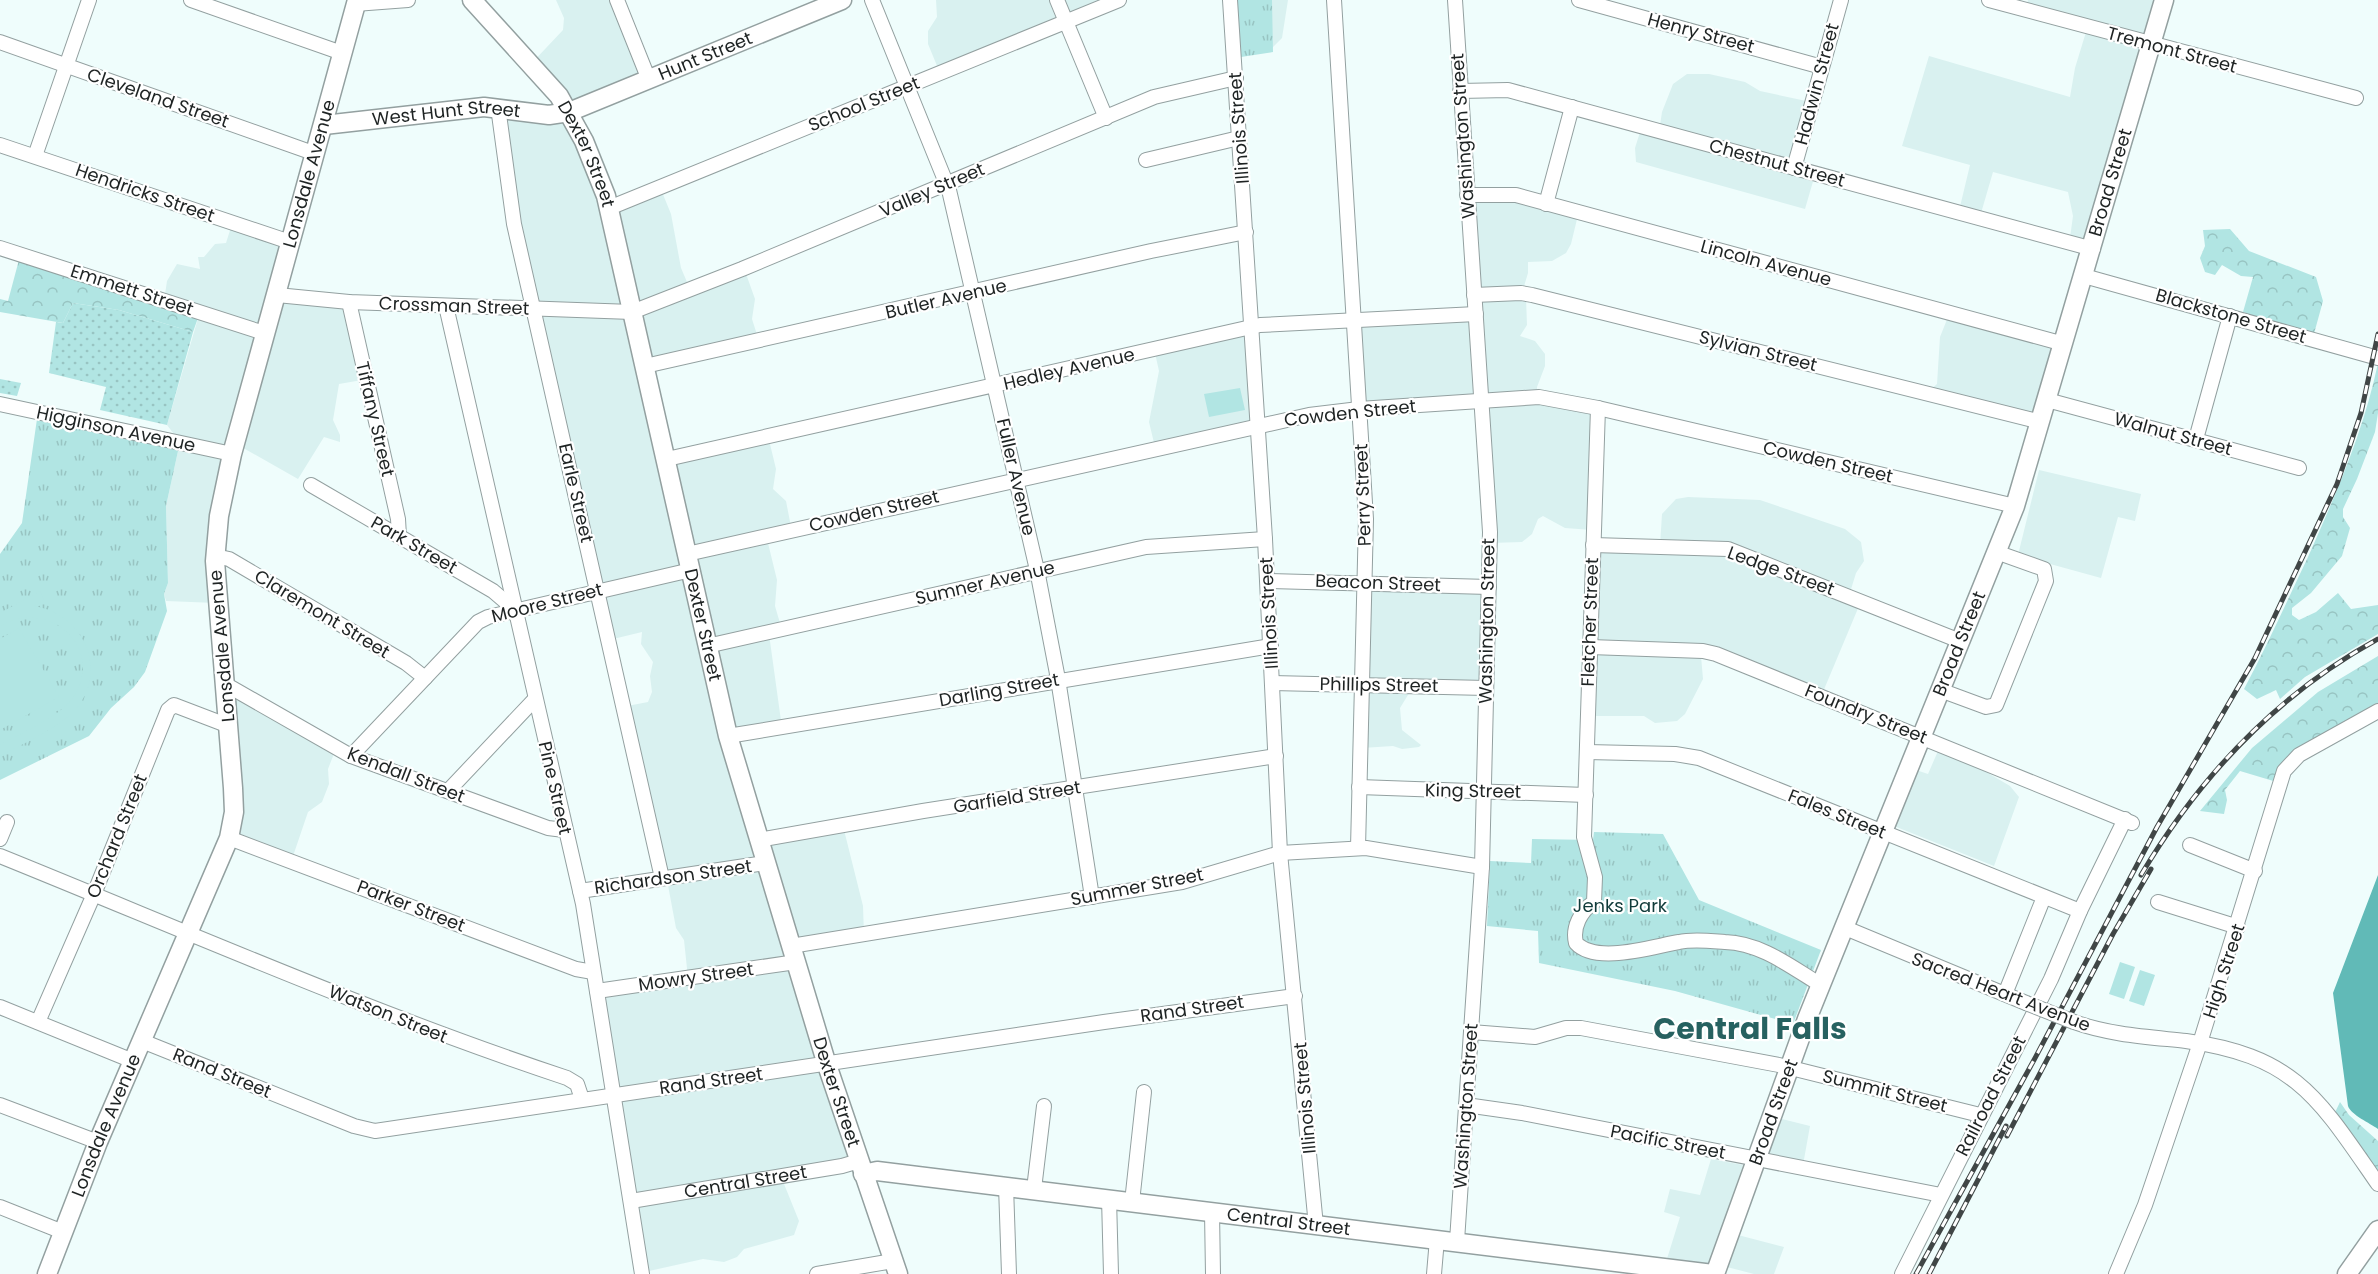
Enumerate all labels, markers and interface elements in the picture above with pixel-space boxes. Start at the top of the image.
street label: Henry Street [1645,6,1757,59]
street label: Hadwin Street [1788,20,1845,147]
street label: Tremont Street [2105,20,2240,79]
street label: Hunt Street [654,25,756,86]
street label: Washington Street [1444,52,1481,220]
street label: Cleveland Street [84,62,232,134]
street label: School Street [804,70,923,137]
street label: Illinois Street [1222,71,1255,185]
street label: West Hunt Street [371,94,522,132]
street label: Dexter Street [552,96,621,209]
street label: Lonsdale Avenue [276,97,341,250]
street label: Broad Street [2082,125,2138,239]
street label: Chestnut Street [1706,132,1848,193]
street label: Valley Street [875,156,988,223]
street label: Hendricks Street [72,157,218,228]
street label: Lincoln Avenue [1698,233,1834,292]
street label: Emmett Street [67,258,197,321]
street label: Butler Avenue [883,272,1009,325]
street label: Blackstone Street [2153,282,2309,349]
street label: Crossman Street [378,290,530,321]
street label: Sylvian Street [1696,324,1820,377]
street label: Hedley Avenue [1001,341,1137,396]
street label: Tiffany Street [350,359,401,479]
street label: Cowden Street [1283,393,1417,432]
street label: Higginson Avenue [34,399,198,458]
street label: Walnut Street [2111,406,2235,461]
street label: Fuller Avenue [991,416,1042,538]
street label: Cowden Street [1761,434,1895,489]
street label: Earle Street [553,441,600,545]
street label: Perry Street [1348,443,1377,547]
street label: Cowden Street [807,483,941,538]
street label: Park Street [366,510,462,579]
street label: Washington Street [1473,538,1500,704]
street label: Ledge Street [1724,540,1838,601]
street label: Sumner Avenue [913,554,1057,611]
street label: Illinois Street [1253,556,1284,670]
street label: Fletcher Street [1575,557,1604,687]
street label: Claremont Street [250,563,395,664]
street label: Dexter Street [679,566,728,683]
street label: Beacon Street [1315,568,1441,597]
street label: Lonsdale Avenue [202,569,241,723]
street label: Moore Street [489,577,605,628]
street label: Broad Street [1926,587,1991,700]
street label: Darling Street [937,667,1061,712]
street label: Phillips Street [1319,671,1439,698]
street label: Foundry Street [1801,678,1931,750]
street label: Pine Street [533,739,578,837]
street label: Kendall Street [344,741,469,808]
street label: Orchard Street [80,770,153,902]
street label: Garfield Street [951,774,1082,819]
street label: King Street [1425,777,1521,804]
street label: Fales Street [1784,783,1890,845]
street label: Richardson Street [593,853,753,900]
street label: Summer Street [1068,861,1205,912]
street label: Parker Street [354,873,469,938]
park label: Jenks Park [1573,893,1668,918]
street label: High Street [2196,920,2251,1021]
street label: Sacred Heart Avenue [1908,946,2094,1037]
street label: Mowry Street [637,956,755,997]
street label: Watson Street [325,978,451,1049]
street label: Rand Street [1139,989,1245,1028]
district label: Central Falls [1653,1007,1847,1050]
street label: Washington Street [1447,1022,1484,1190]
street label: Railroad Street [1949,1031,2032,1160]
street label: Dexter Street [807,1034,867,1150]
street label: Rand Street [169,1041,275,1104]
street label: Illinois Street [1287,1041,1322,1155]
street label: Lonsdale Avenue [65,1050,147,1200]
street label: Broad Street [1742,1055,1804,1169]
street label: Rand Street [658,1061,764,1100]
street label: Summit Street [1820,1063,1950,1118]
street label: Pacific Street [1608,1118,1728,1165]
street label: Central Street [682,1159,809,1204]
street label: Central Street [1226,1201,1352,1241]

